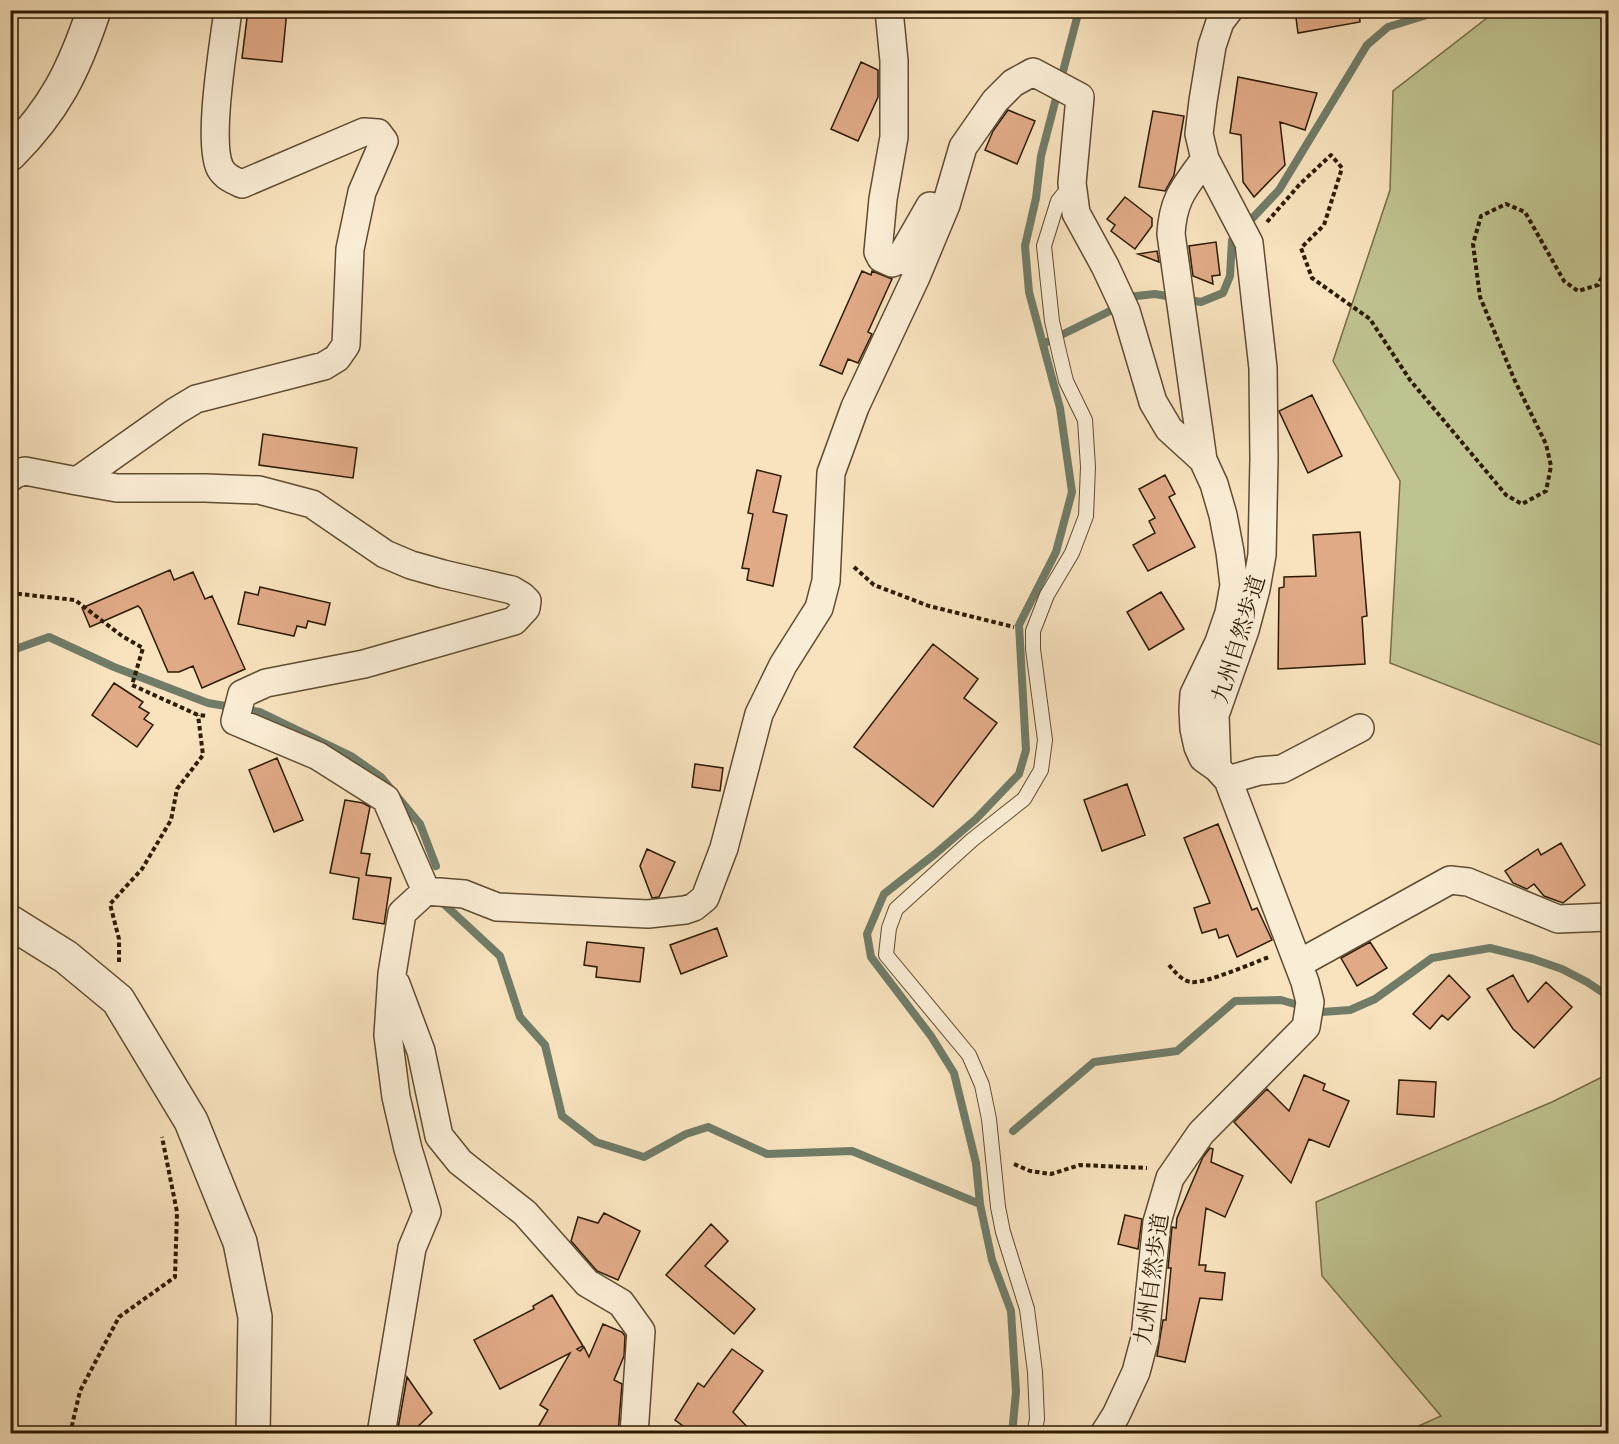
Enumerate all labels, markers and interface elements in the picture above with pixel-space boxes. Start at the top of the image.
street label: 九州自然歩道 [1207,572,1273,707]
street label: 九州自然歩道 [1130,1212,1176,1347]

